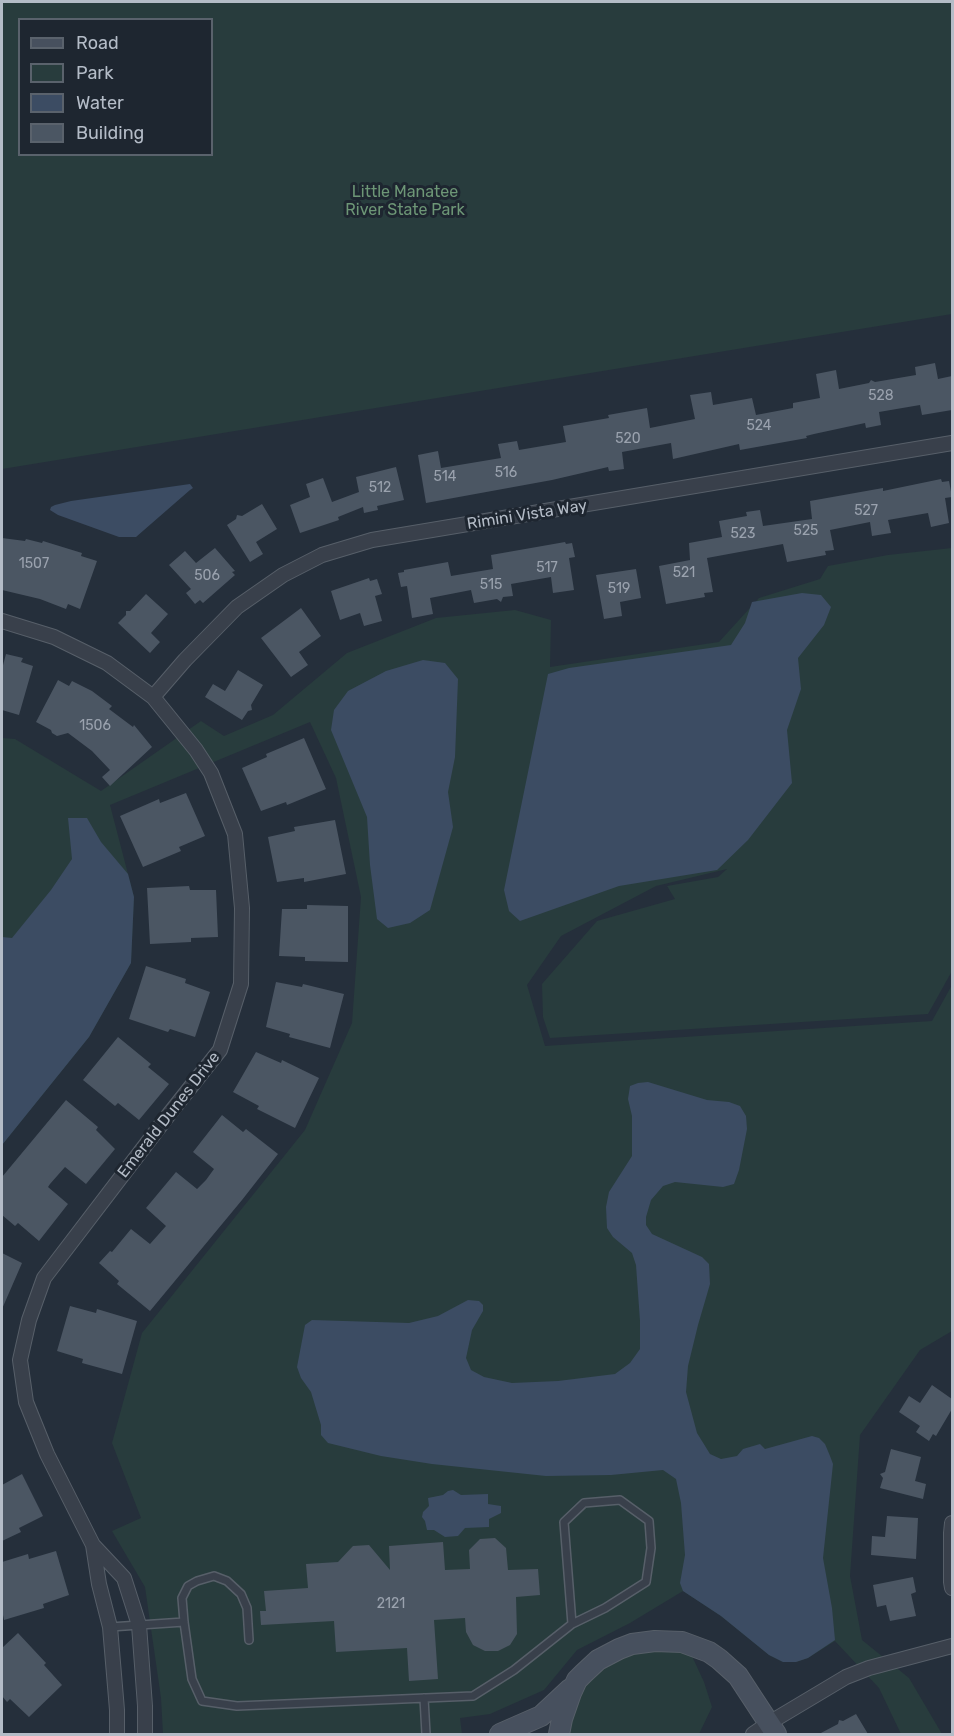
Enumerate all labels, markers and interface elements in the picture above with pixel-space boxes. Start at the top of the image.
legend [18,18,213,156]
text: Road [76,32,119,54]
text: Park [76,62,113,84]
text: Water [76,92,124,114]
text: Building [76,122,144,144]
park label: Little Manatee River State Park [345,182,465,220]
house number: 528 [868,388,894,404]
house number: 524 [746,418,772,434]
house number: 520 [615,431,641,447]
house number: 516 [495,465,517,481]
house number: 514 [434,469,456,485]
house number: 512 [369,480,391,496]
street label: Rimini Vista Way [466,496,588,534]
house number: 527 [854,503,878,519]
house number: 525 [794,523,818,539]
house number: 523 [731,526,755,542]
house number: 1507 [19,556,49,572]
house number: 517 [536,560,558,576]
house number: 521 [673,565,695,581]
house number: 506 [194,568,220,584]
house number: 515 [480,577,502,593]
house number: 519 [608,581,630,597]
house number: 1506 [79,718,111,734]
street label: Emerald Dunes Drive [114,1048,224,1182]
house number: 2121 [377,1596,405,1612]

